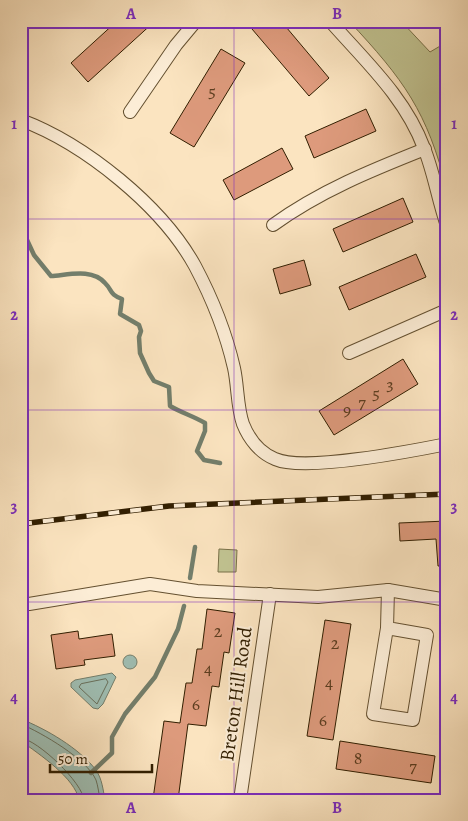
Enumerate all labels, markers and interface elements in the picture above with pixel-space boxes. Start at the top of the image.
text: A [125,3,137,25]
text: B [332,3,342,25]
house number: 5 [208,79,216,103]
text: 1 [11,113,17,135]
text: 1 [451,113,457,135]
text: 2 [10,304,18,326]
text: 2 [450,304,458,326]
house number: 3 [386,372,394,396]
house number: 5 [372,381,380,405]
house number: 7 [358,390,366,414]
house number: 9 [343,398,351,422]
text: 3 [11,496,18,518]
text: 3 [451,496,458,518]
house number: 2 [214,619,223,643]
street label: Breton Hill Road [213,625,259,763]
house number: 2 [331,631,340,655]
house number: 4 [204,656,212,680]
house number: 4 [325,670,333,694]
text: 4 [10,687,18,709]
text: 4 [450,687,458,709]
house number: 6 [192,692,200,716]
house number: 6 [319,708,327,732]
scale bar [50,741,152,773]
house number: 8 [354,746,362,770]
text: 50 m [58,749,88,769]
house number: 7 [409,754,417,778]
text: A [125,797,137,819]
text: B [332,797,342,819]

